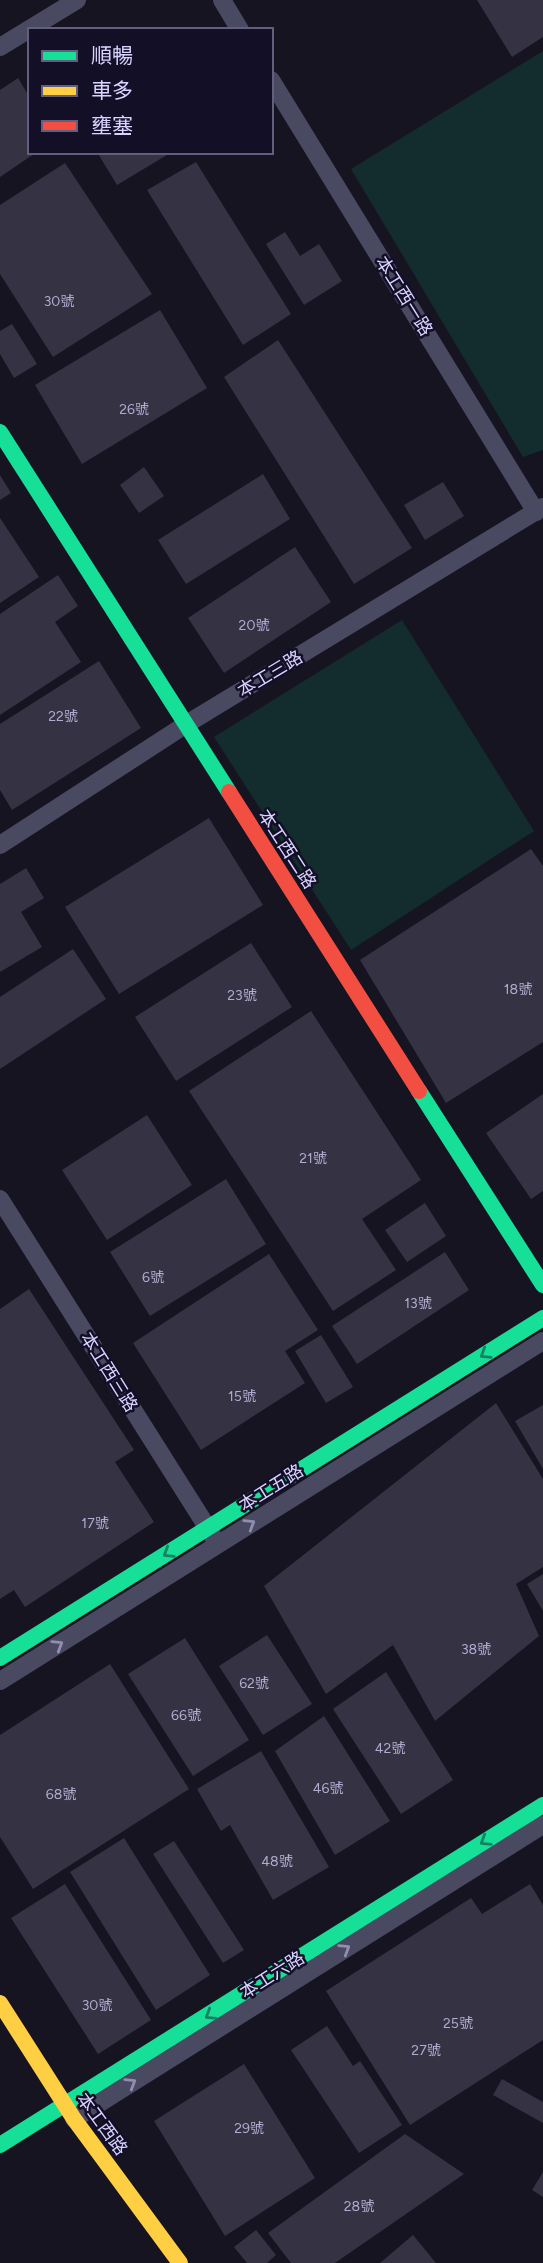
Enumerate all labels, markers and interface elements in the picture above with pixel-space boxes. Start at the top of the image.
legend [28,28,273,154]
text: 順暢 [91,43,133,68]
text: 車多 [91,78,133,103]
text: 壅塞 [91,113,133,138]
street label: 本工西一路 [371,252,437,340]
house number: 30號 [44,293,74,310]
house number: 26號 [119,401,149,418]
house number: 20號 [239,617,269,634]
street label: 本工三路 [233,646,307,702]
house number: 22號 [48,708,78,725]
street label: 本工西二路 [253,805,321,893]
house number: 18號 [504,981,532,998]
house number: 23號 [227,987,257,1004]
house number: 21號 [299,1150,327,1167]
house number: 6號 [142,1269,164,1286]
house number: 13號 [404,1295,432,1312]
street label: 本工西三路 [76,1328,142,1416]
one-way arrow [480,1346,493,1359]
house number: 15號 [228,1388,256,1405]
street label: 本工五路 [235,1460,307,1516]
house number: 17號 [81,1515,109,1532]
one-way arrow [243,1519,256,1532]
one-way arrow [162,1545,175,1558]
one-way arrow [50,1640,63,1653]
house number: 38號 [461,1641,491,1658]
house number: 62號 [239,1675,269,1692]
house number: 66號 [171,1707,201,1724]
house number: 42號 [375,1740,405,1757]
house number: 46號 [313,1780,343,1797]
house number: 68號 [46,1786,76,1803]
one-way arrow [480,1833,493,1846]
house number: 48號 [261,1853,293,1870]
one-way arrow [337,1945,350,1958]
street label: 本工六路 [236,1947,308,2003]
house number: 30號 [82,1997,112,2014]
one-way arrow [204,2006,217,2019]
house number: 25號 [443,2015,473,2032]
house number: 27號 [411,2042,441,2059]
one-way arrow [124,2078,137,2091]
street label: 本工西路 [72,2088,132,2160]
house number: 29號 [234,2120,264,2137]
house number: 28號 [344,2198,374,2215]

